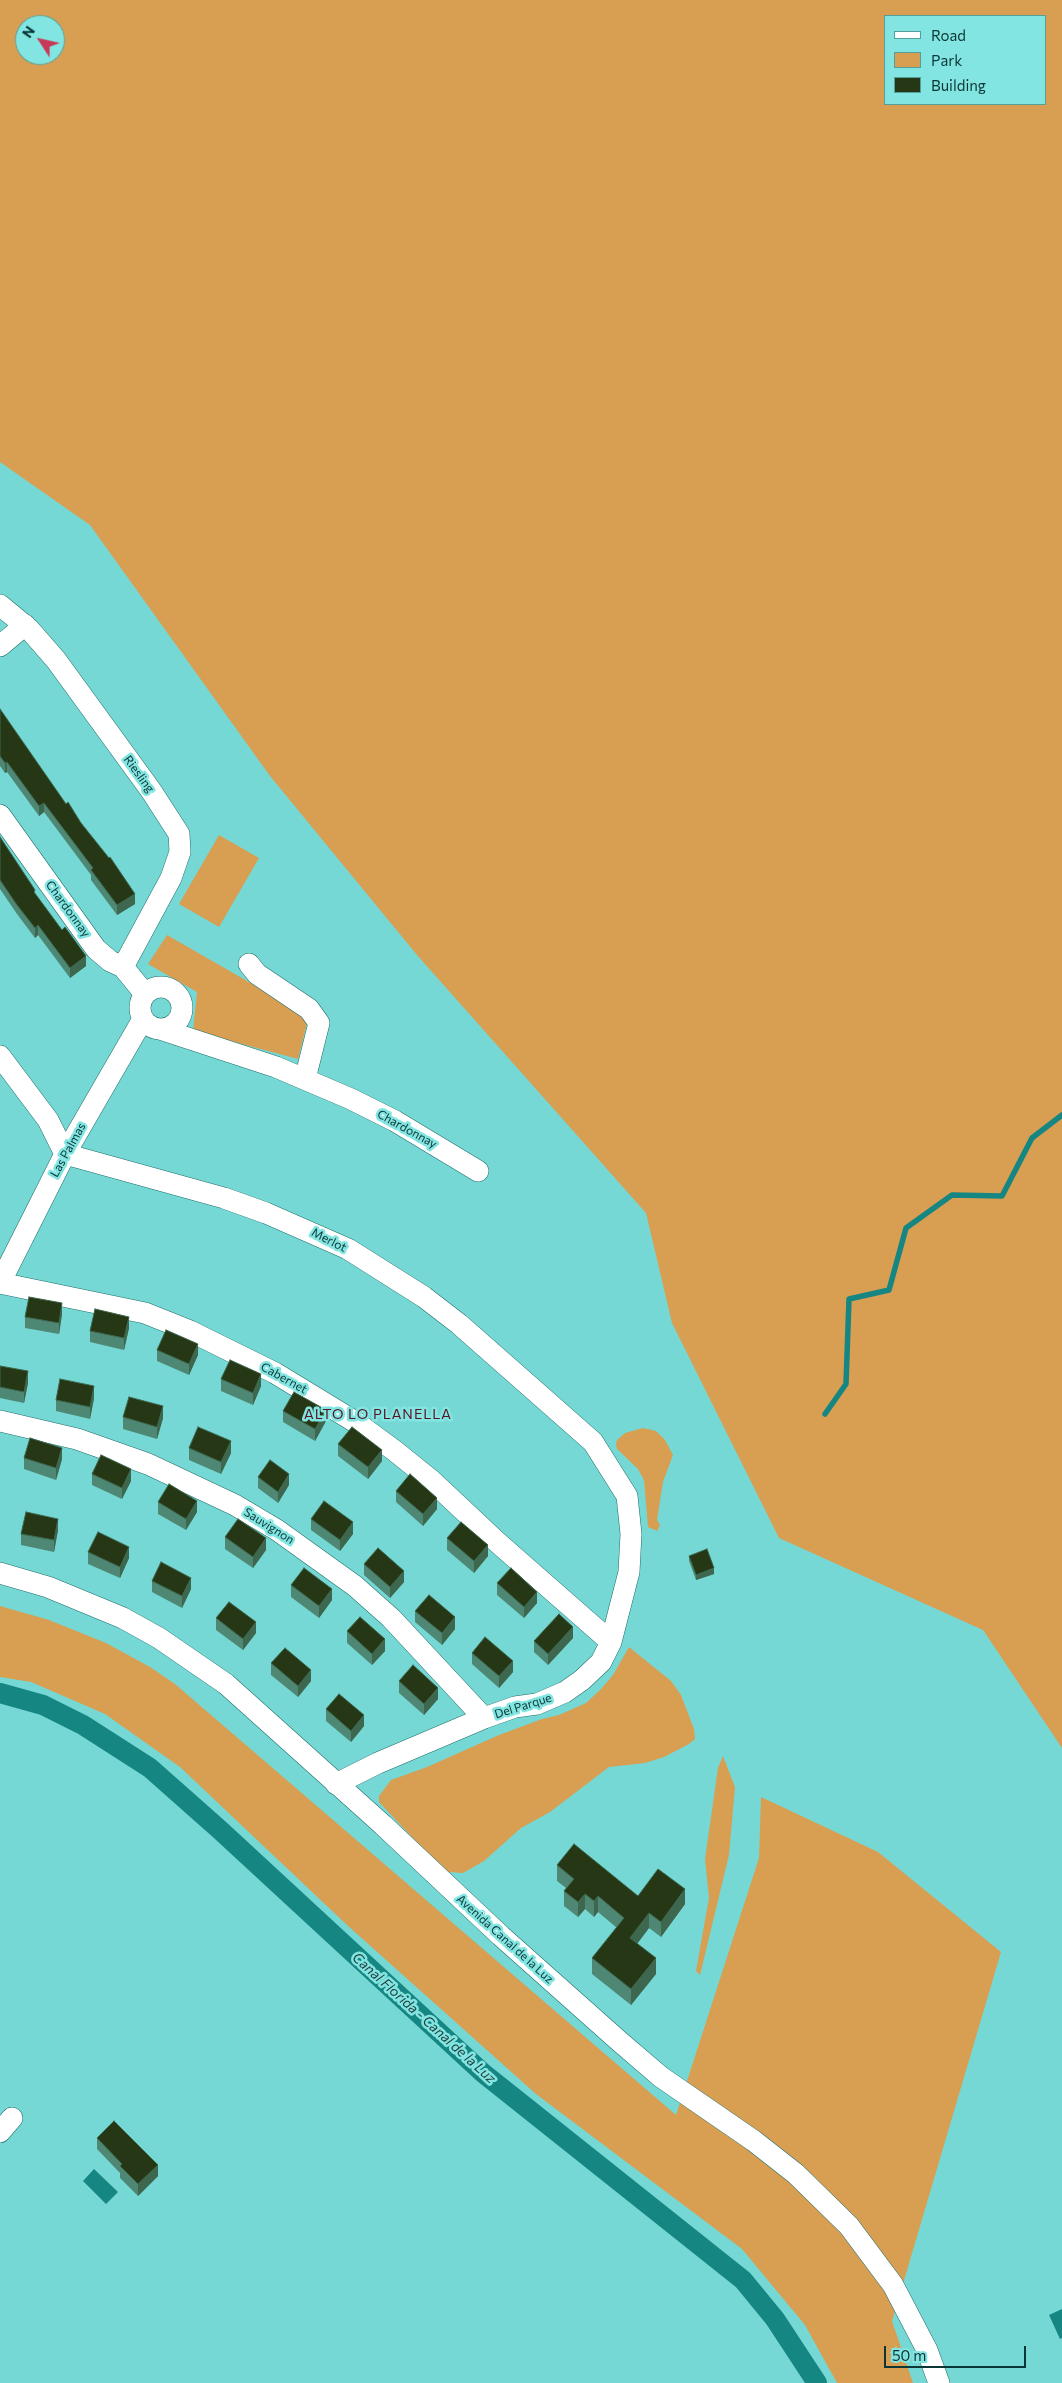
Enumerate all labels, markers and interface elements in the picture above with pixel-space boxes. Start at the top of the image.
north arrow [15,15,65,65]
legend [884,15,1047,105]
text: N [18,23,38,41]
text: Road [931,26,966,44]
text: Park [931,51,962,69]
text: Building [931,76,986,94]
street label: Riesling [121,753,157,795]
street label: Chardonnay [43,878,93,940]
street label: Chardonnay [375,1107,439,1151]
street label: Las Palmas [47,1120,89,1180]
street label: Merlot [309,1225,349,1255]
street label: Cabernet [258,1359,310,1397]
district label: ALTO LO PLANELLA [302,1406,454,1422]
street label: Sauvignon [241,1505,297,1547]
street label: Del Parque [493,1690,553,1722]
street label: Avenida Canal de la Luz [454,1892,556,1986]
water label: Canal Florida - Canal de la Luz [349,1949,499,2087]
scale bar [887,2336,1030,2368]
text: 50 m [892,2346,926,2364]

